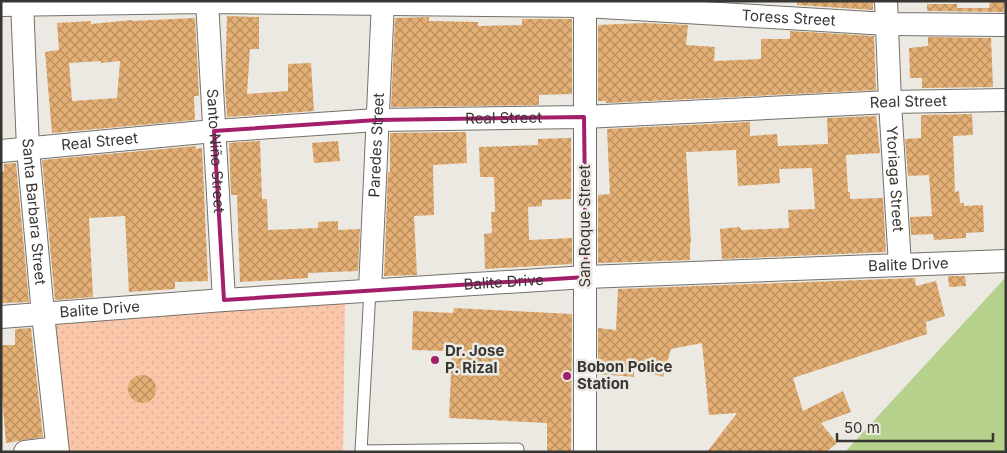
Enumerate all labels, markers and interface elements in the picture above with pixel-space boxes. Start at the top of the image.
street label: Toress Street [741,5,836,30]
street label: Santo Niño Street [203,88,229,213]
street label: Real Street [869,91,947,112]
street label: Paredes Street [364,92,388,198]
street label: Real Street [465,108,542,128]
street label: Ytoriaga Street [882,125,908,232]
street label: Real Street [60,128,139,154]
street label: Santa Barbara Street [19,138,50,286]
street label: San Roque Street [575,164,594,287]
street label: Balite Drive [868,253,949,275]
street label: Balite Drive [463,270,545,294]
street label: Balite Drive [59,296,141,322]
place label: Dr. Jose P. Rizal [445,341,504,377]
marker: Dr. Jose P. Rizal [429,354,441,366]
place label: Bobon Police Station [577,357,672,393]
marker: Bobon Police Station [561,370,573,382]
scale bar [837,410,993,442]
text: 50 m [844,418,880,437]

